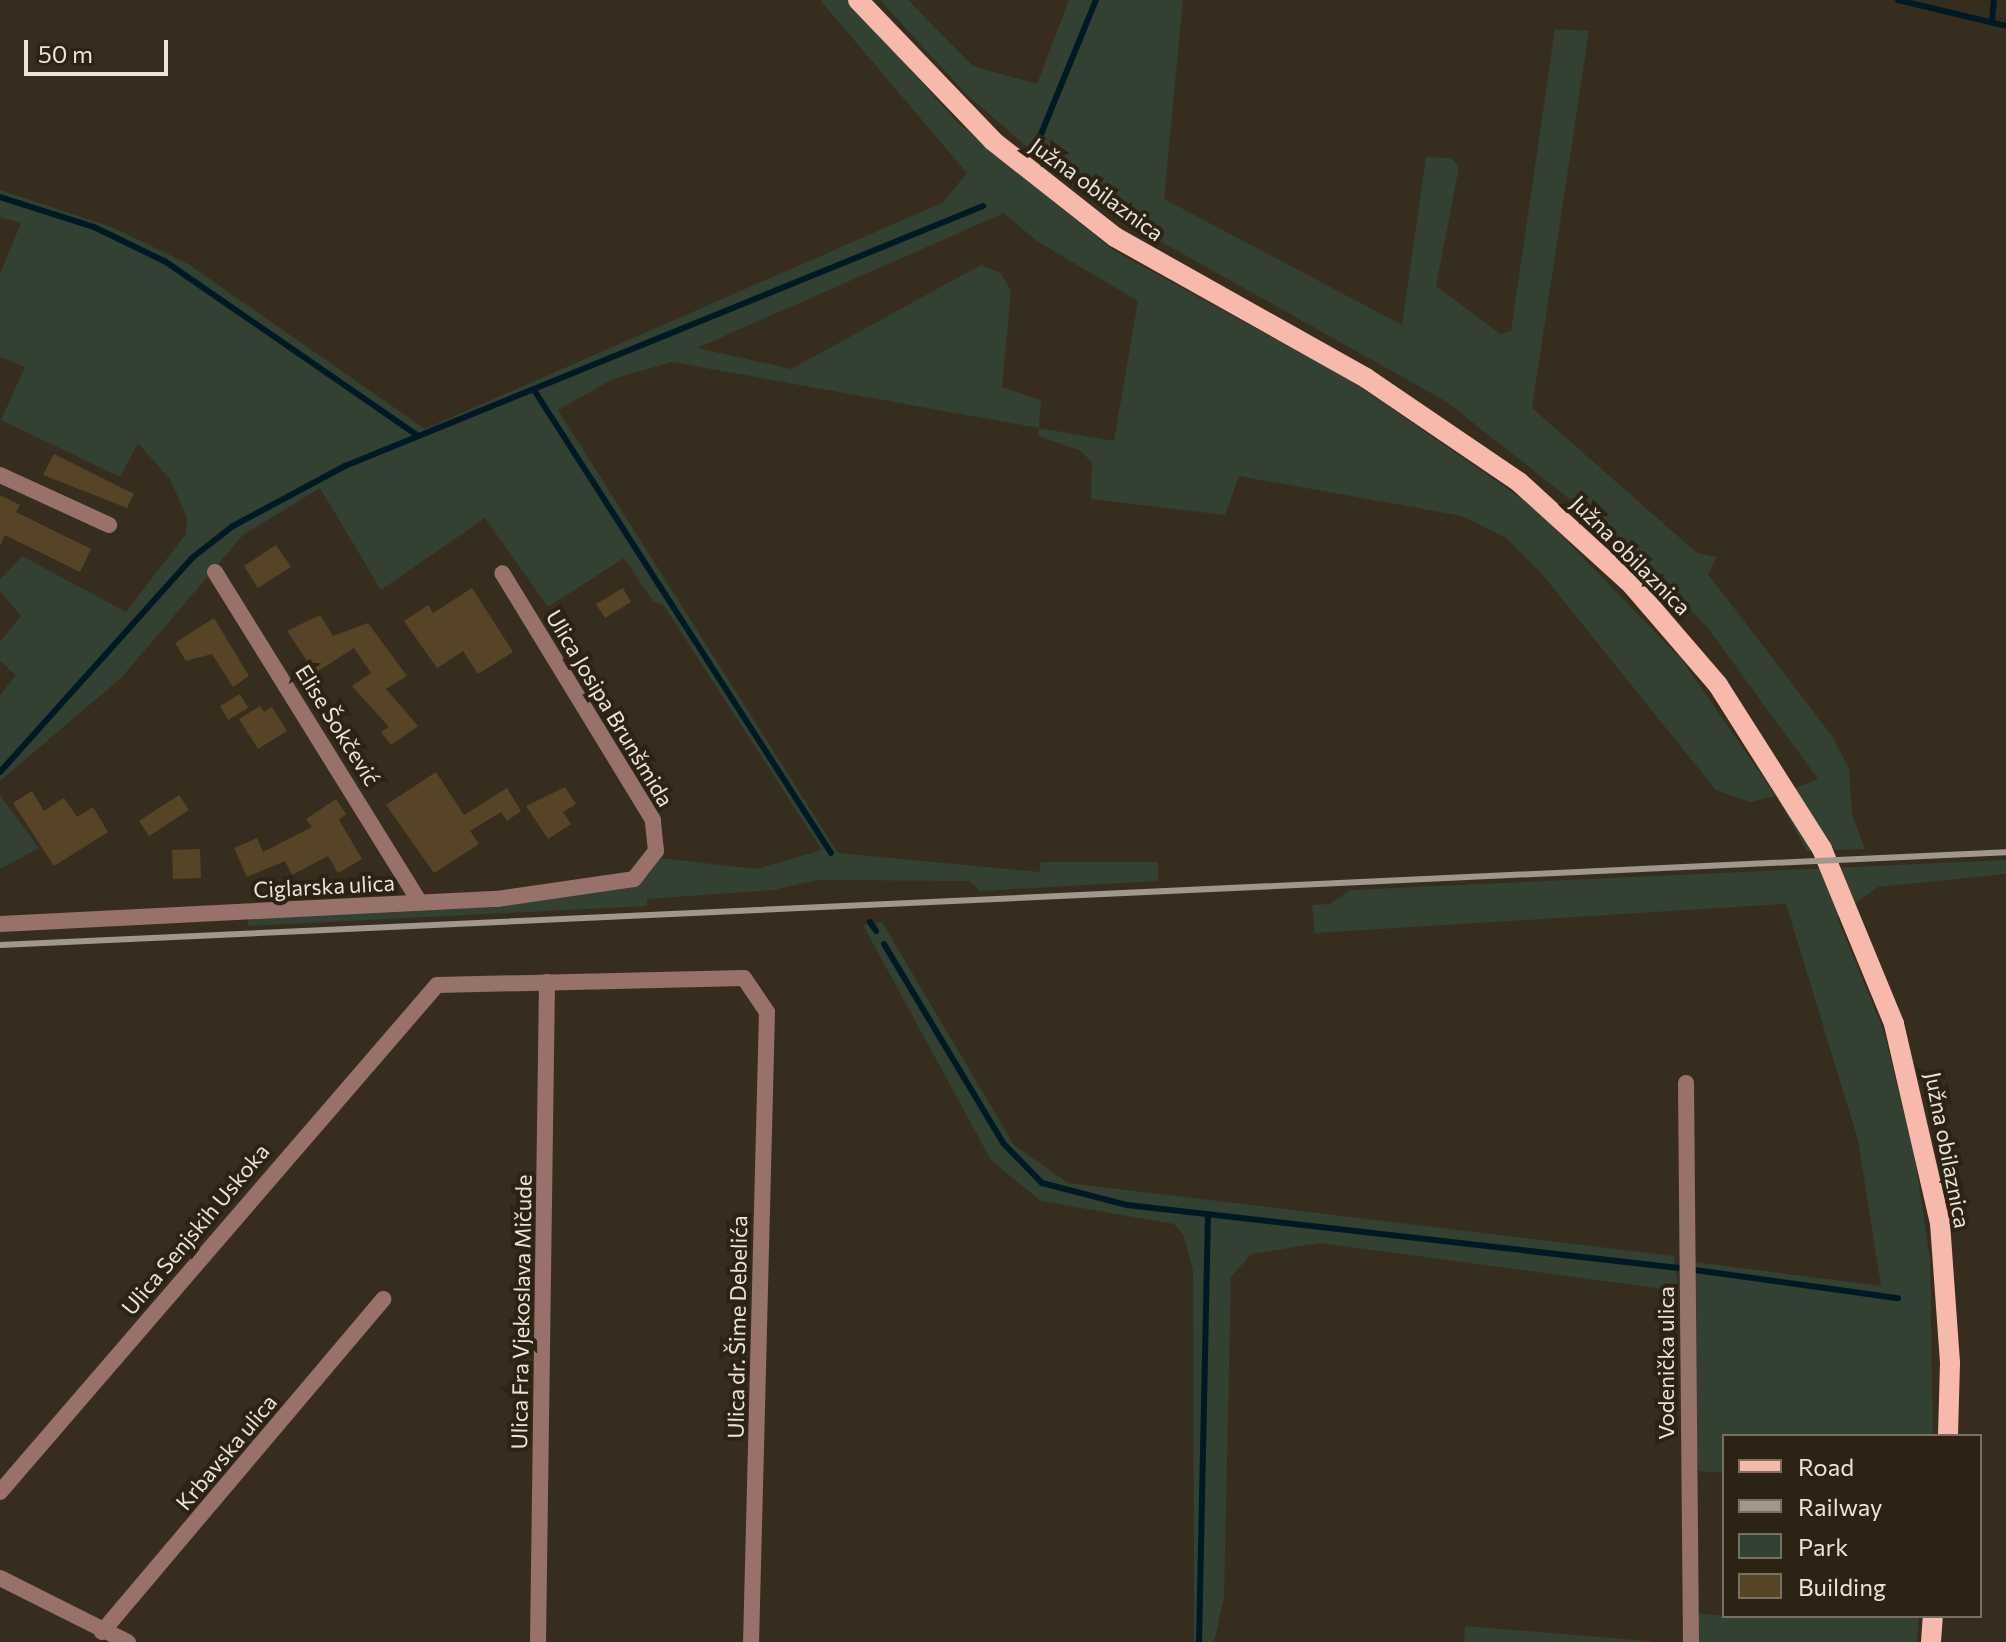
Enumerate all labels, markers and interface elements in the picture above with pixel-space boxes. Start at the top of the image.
scale bar [28,24,172,74]
text: 50 m [38,39,93,68]
street label: Južna obilaznica [1025,132,1169,246]
street label: Južna obilaznica [1566,490,1696,620]
street label: Ulica Josipa Brunšmida [541,605,679,811]
street label: Elise Šokčević [290,660,386,790]
street label: Ciglarska ulica [253,869,395,903]
street label: Južna obilaznica [1920,1070,1976,1230]
street label: Ulica Senjskih Uskoka [116,1138,274,1320]
street label: Ulica Fra Vjekoslava Mičude [505,1174,537,1450]
street label: Ulica dr. Šime Debelića [722,1215,752,1439]
street label: Vodenička ulica [1653,1286,1679,1440]
street label: Krbavska ulica [170,1389,282,1515]
legend [1722,1434,1982,1618]
text: Road [1798,1452,1854,1481]
text: Railway [1798,1492,1883,1521]
text: Park [1798,1532,1848,1561]
text: Building [1798,1572,1886,1601]

